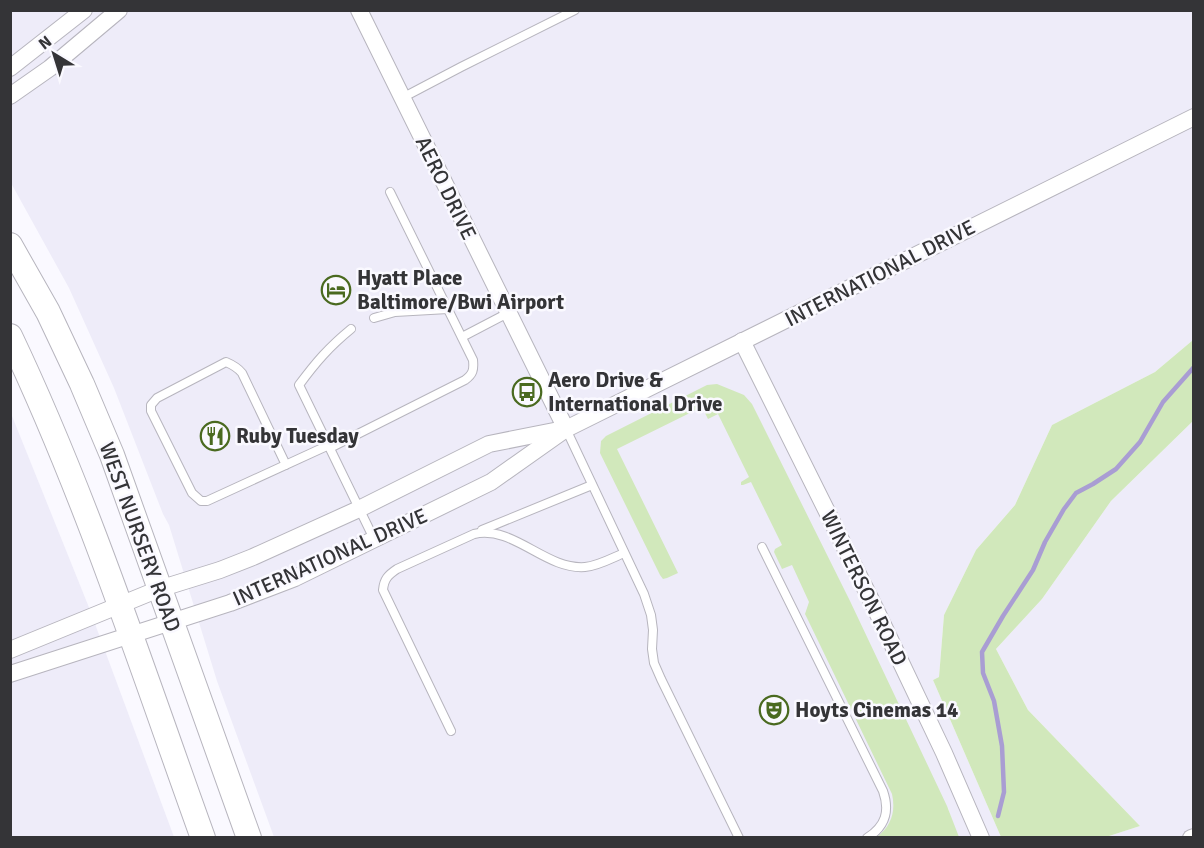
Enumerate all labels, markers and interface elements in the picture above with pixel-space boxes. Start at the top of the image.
north arrow [24,24,84,84]
text: N [35,32,56,54]
street label: AERO DRIVE [410,132,482,244]
street label: INTERNATIONAL DRIVE [780,214,980,332]
place label: Hyatt Place Baltimore/Bwi Airport [357,265,564,315]
hotel icon: Hyatt Place Baltimore/Bwi Airport [320,274,352,306]
place label: Aero Drive & International Drive [548,367,722,417]
bus stop icon: Aero Drive & International Drive [511,376,543,408]
restaurant icon: Ruby Tuesday [199,420,231,452]
place label: Ruby Tuesday [236,423,359,449]
street label: WEST NURSERY ROAD [94,439,186,635]
street label: INTERNATIONAL DRIVE [229,502,431,612]
street label: WINTERSON ROAD [815,506,913,670]
theatre icon: Hoyts Cinemas 14 [758,694,790,726]
place label: Hoyts Cinemas 14 [795,697,958,723]

